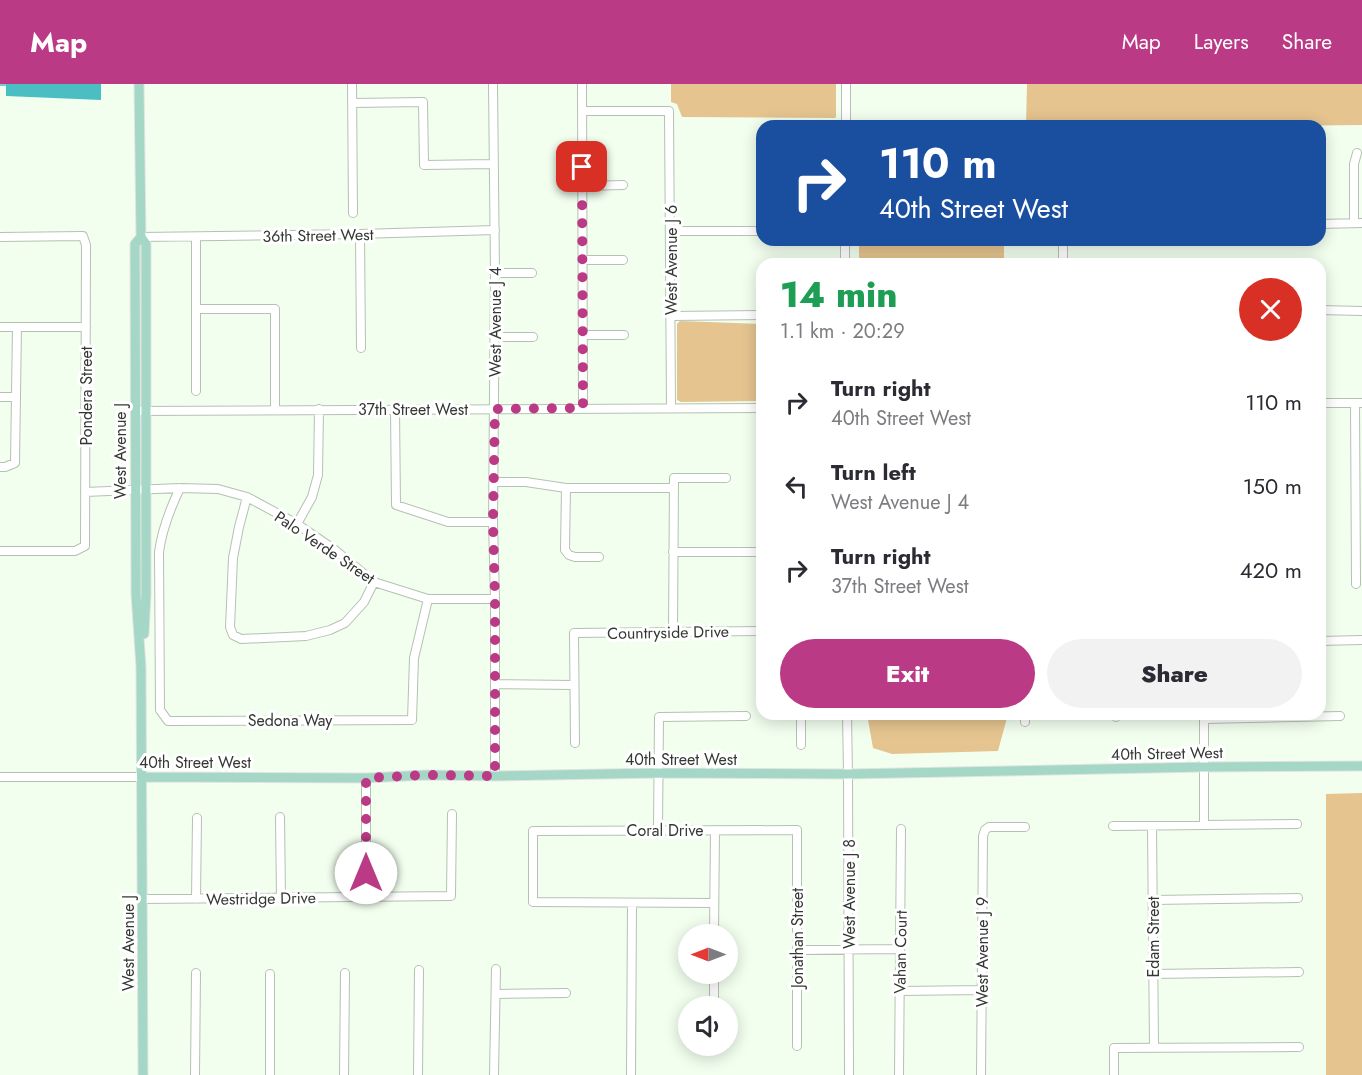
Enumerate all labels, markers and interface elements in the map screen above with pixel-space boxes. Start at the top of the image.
text: Map [30,22,87,63]
text: Map [1122,27,1161,57]
text: Layers [1194,27,1249,57]
text: Share [1282,27,1332,57]
text: 110 m [879,133,997,194]
pin [556,141,607,192]
icon: right [780,144,858,222]
icon: arrive [565,150,598,183]
text: 40th Street West [879,189,1068,228]
street label: West Avenue J 6 [660,205,683,315]
street label: 36th Street West [262,223,374,248]
street label: West Avenue J 4 [484,267,507,377]
text: 14 min [780,268,897,320]
button: close [1239,278,1302,341]
text: 1.1 km · 20:29 [780,317,905,346]
street label: Pondera Street [75,346,98,445]
text: Turn right [831,372,931,404]
icon: right [780,386,813,419]
text: 110 m [1245,386,1302,418]
street label: 37th Street West [358,398,468,421]
street label: West Avenue J [109,403,132,499]
text: 40th Street West [831,404,971,433]
text: Turn left [831,456,916,488]
icon: left [780,470,813,503]
text: 150 m [1243,470,1302,502]
text: West Avenue J 4 [831,488,969,517]
street label: Palo Verde Street [270,505,380,590]
text: Turn right [831,540,931,572]
icon: right [780,554,813,587]
text: 420 m [1240,554,1302,586]
text: 37th Street West [831,572,969,601]
street label: Countryside Drive [607,620,729,645]
button: Exit [780,639,1035,708]
button: Share [1047,639,1302,708]
street label: Sedona Way [248,709,333,732]
street label: 40th Street West [1111,741,1223,766]
street label: 40th Street West [625,748,737,771]
street label: 40th Street West [139,751,251,774]
street label: Coral Drive [627,819,703,842]
street label: West Avenue J 8 [838,839,861,949]
position arrow [334,841,398,905]
street label: Westridge Drive [206,886,316,911]
street label: Jonathan Street [786,888,809,990]
street label: West Avenue J [117,895,140,991]
street label: Edam Street [1142,896,1165,978]
street label: West Avenue J 9 [971,897,994,1007]
street label: Vahan Court [888,910,913,994]
north arrow [678,924,738,984]
map controls [678,924,738,1056]
button: sound [678,996,738,1056]

